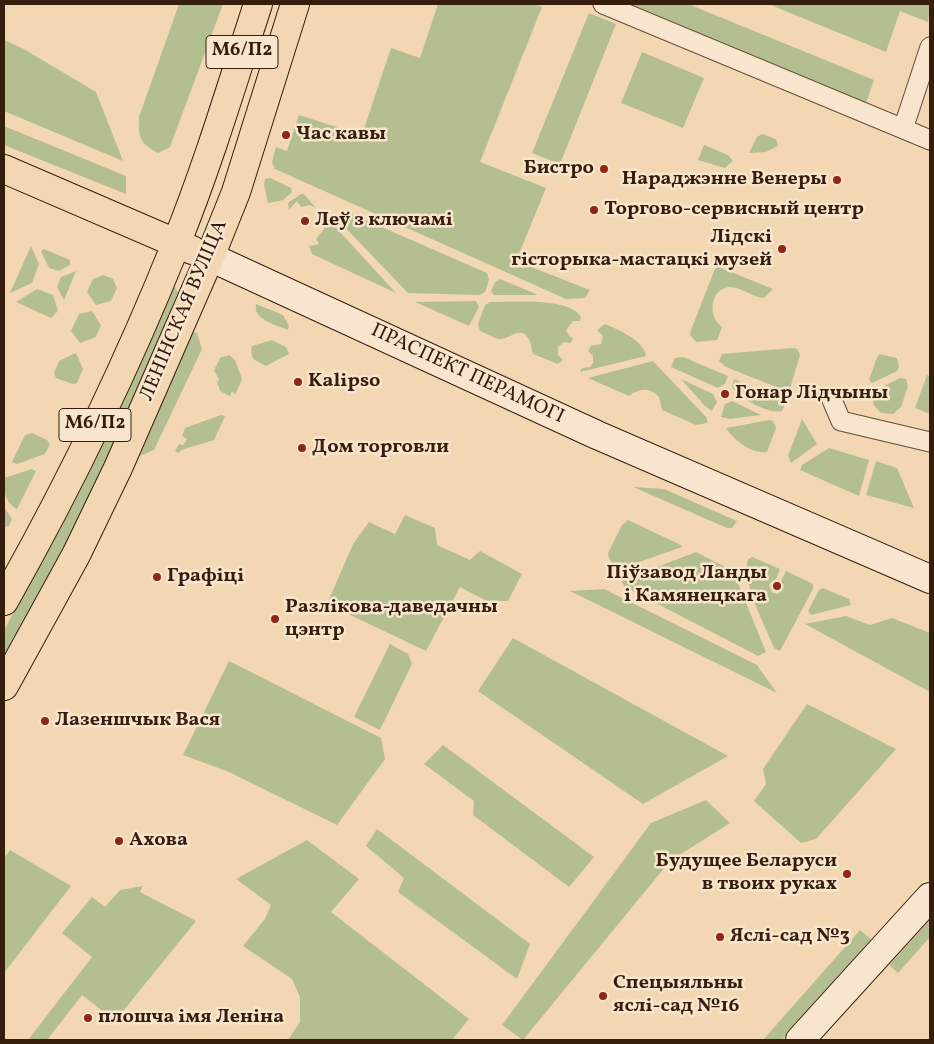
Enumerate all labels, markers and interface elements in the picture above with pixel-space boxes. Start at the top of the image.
road number: М6/П2 [206,36,278,68]
place label: Час кавы [296,123,386,147]
marker: Час кавы [280,129,292,141]
place label: Бистро [523,157,594,181]
marker: Бистро [598,163,610,175]
place label: Нараджэнне Венеры [622,168,827,192]
marker: Нараджэнне Венеры [831,174,843,186]
place label: Торгово-сервисный центр [604,198,864,222]
marker: Торгово-сервисный центр [588,204,600,216]
place label: Леў з ключамі [315,209,453,233]
marker: Леў з ключамі [299,215,311,227]
street label: ЛЕНІНСКАЯ ВУЛІЦА [136,217,234,405]
place label: Лідскі гісторыка-мастацкі музей [511,226,772,273]
marker: Лідскі гісторыка-мастацкі музей [776,243,788,255]
street label: ПРАСПЕКТ ПЕРАМОГІ [367,320,567,430]
place label: Kalipso [308,370,381,394]
marker: Kalipso [292,376,304,388]
place label: Гонар Лідчыны [735,382,888,406]
marker: Гонар Лідчыны [719,388,731,400]
road number: М6/П2 [59,408,131,442]
place label: Дом торговли [312,436,449,460]
marker: Дом торговли [296,442,308,454]
place label: Піўзавод Ланды і Камянецкага [606,562,767,609]
place label: Графіці [167,565,244,589]
marker: Графіці [151,571,163,583]
marker: Піўзавод Ланды і Камянецкага [771,580,783,592]
place label: Разлікова-даведачны цэнтр [285,596,498,643]
marker: Разлікова-даведачны цэнтр [269,613,281,625]
place label: Лазеншчык Вася [55,709,220,733]
marker: Лазеншчык Вася [39,715,51,727]
place label: Ахова [129,829,188,853]
marker: Ахова [113,835,125,847]
place label: Будущее Беларуси в твоих руках [656,850,837,897]
marker: Будущее Беларуси в твоих руках [841,868,853,880]
place label: Яслі-сад №3 [730,925,850,949]
marker: Яслі-сад №3 [714,931,726,943]
place label: Спецыяльны яслі-сад №16 [613,972,743,1019]
marker: Спецыяльны яслі-сад №16 [597,990,609,1002]
place label: плошча імя Леніна [98,1006,284,1030]
marker: плошча імя Леніна [82,1012,94,1024]

